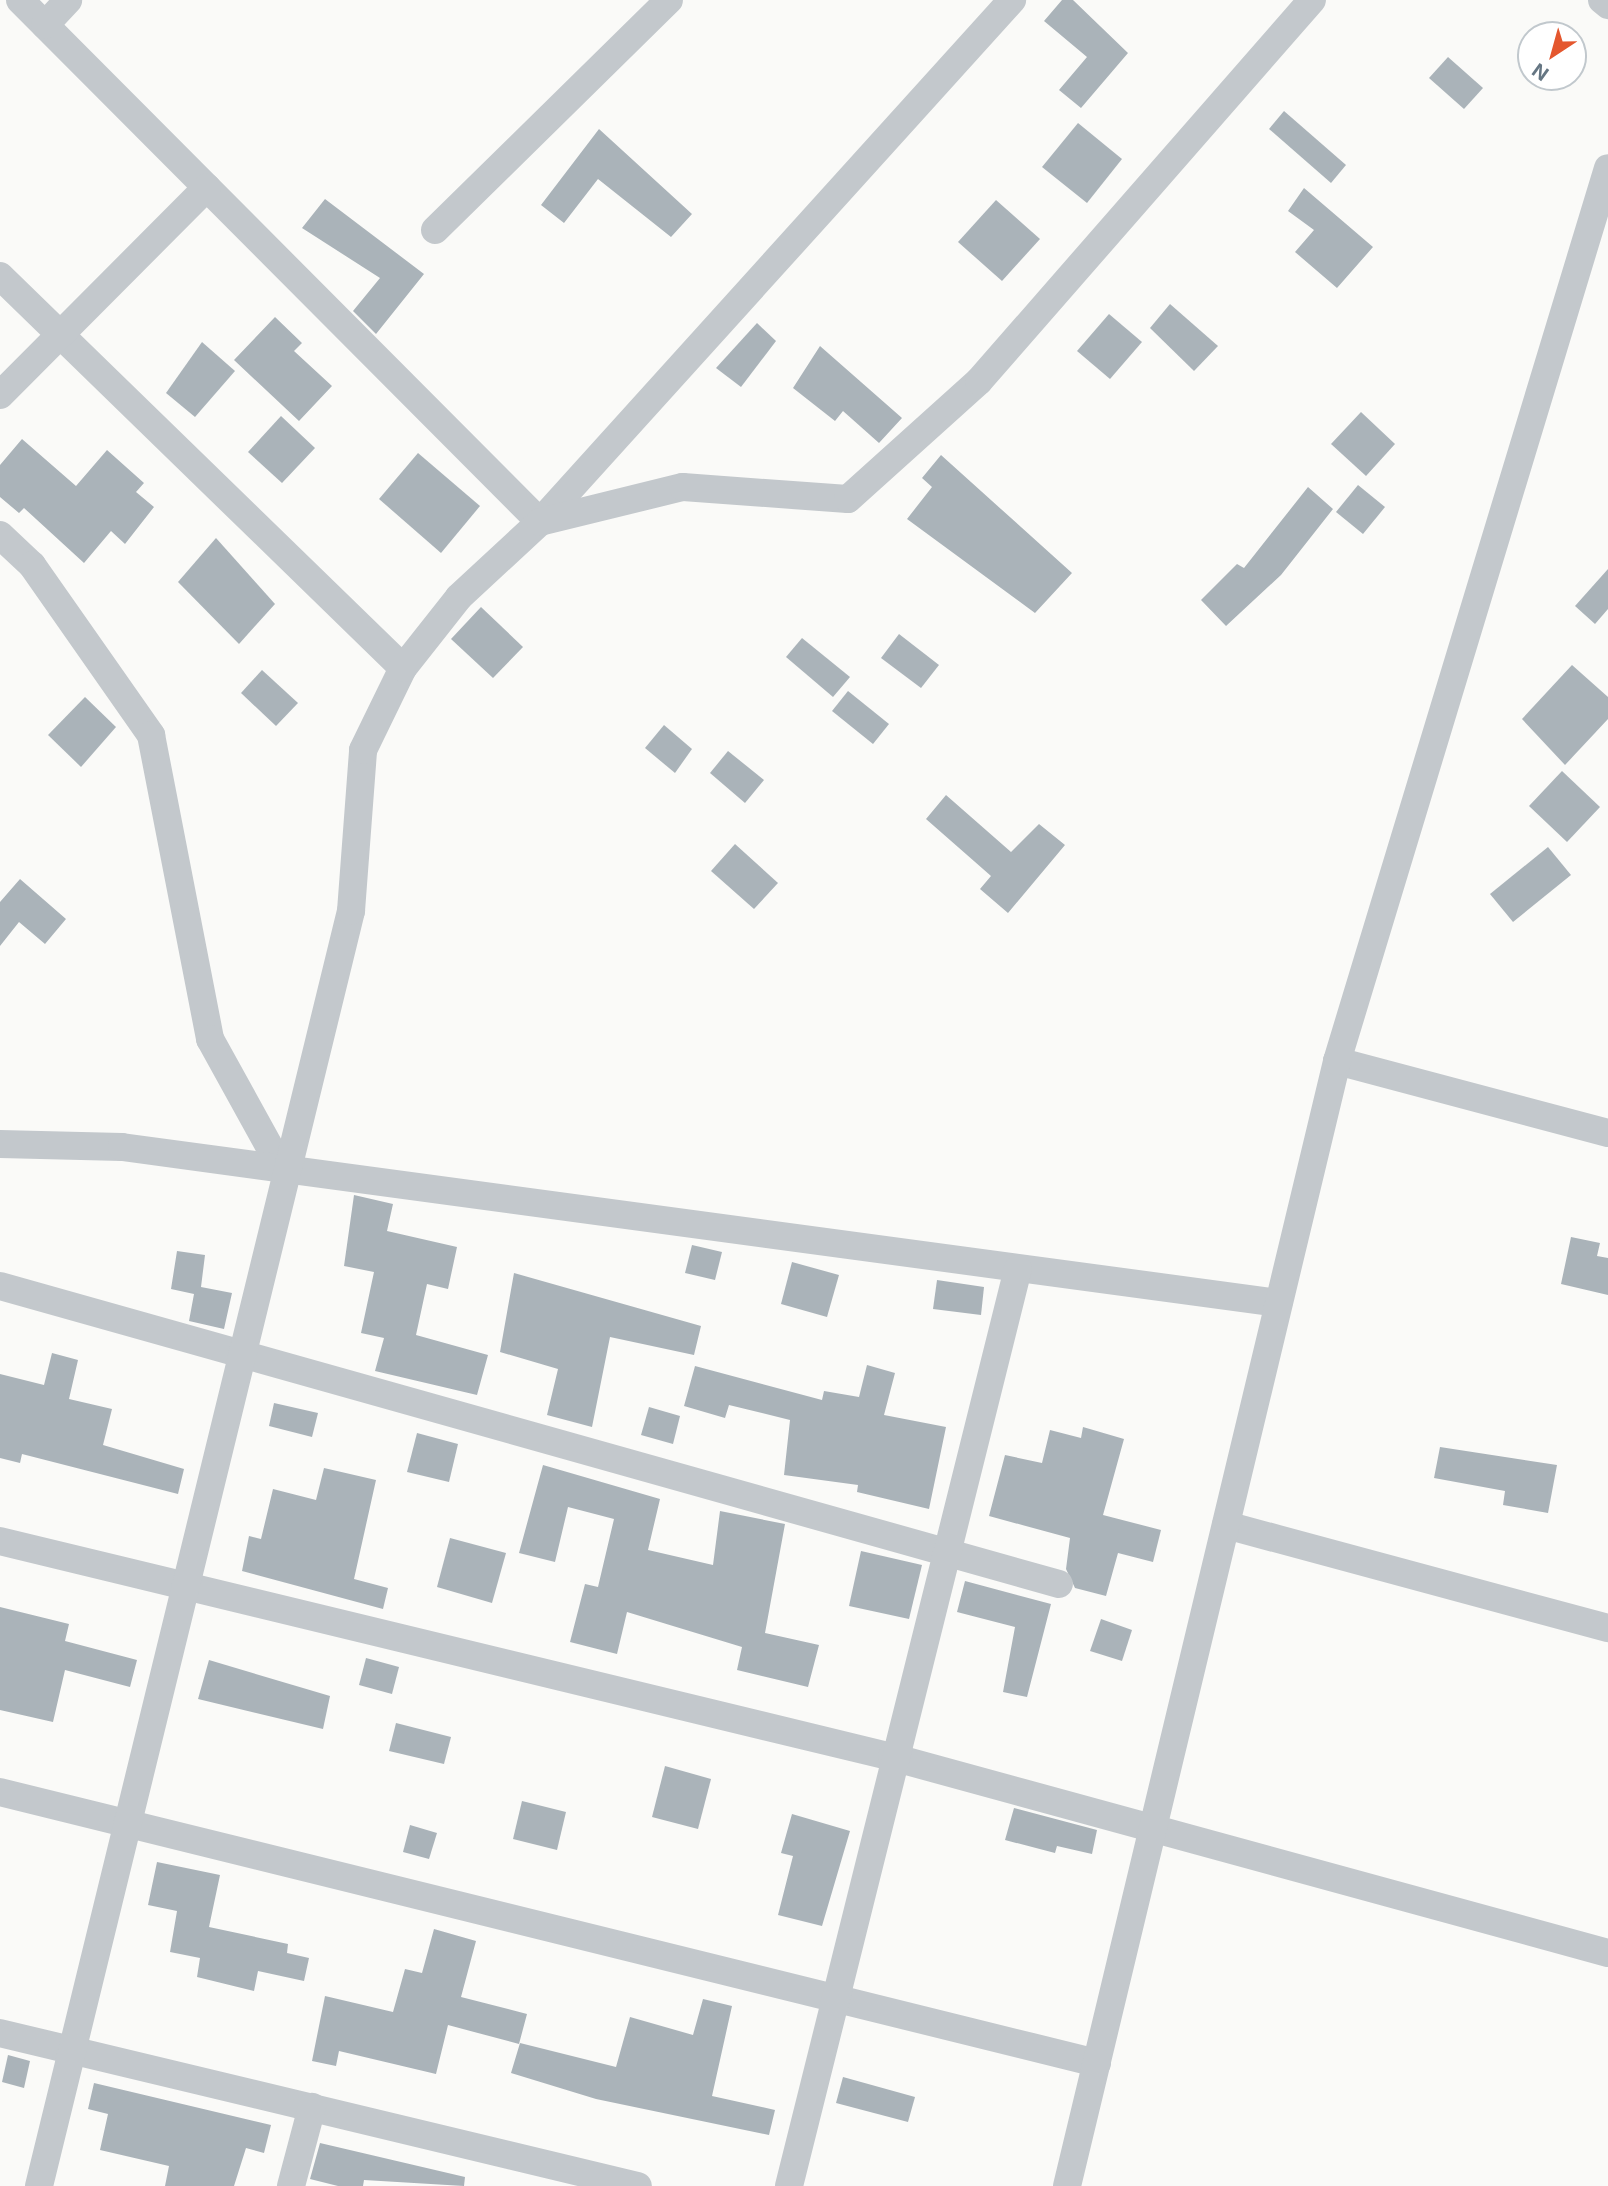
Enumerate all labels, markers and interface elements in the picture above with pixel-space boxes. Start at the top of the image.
north arrow [1517,21,1587,91]
text: N [1528,58,1553,85]

